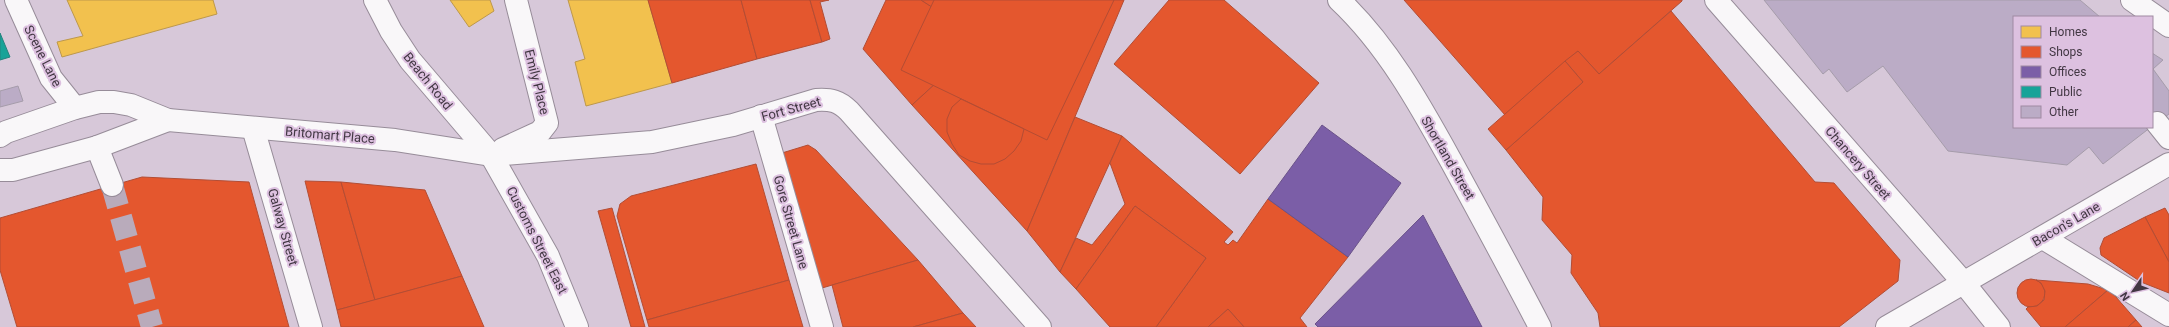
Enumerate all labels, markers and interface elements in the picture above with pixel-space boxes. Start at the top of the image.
legend [2013,16,2153,128]
street label: Scene Lane [21,23,65,89]
text: Homes [2049,25,2087,39]
text: Shops [2049,45,2083,59]
street label: Emily Place [522,48,552,116]
street label: Beach Road [400,49,456,113]
text: Offices [2049,65,2086,79]
text: Public [2049,85,2082,99]
street label: Fort Street [760,94,822,124]
text: Other [2049,105,2078,119]
street label: Shortland Street [1418,114,1478,202]
street label: Chancery Street [1822,123,1894,203]
street label: Britomart Place [285,124,376,146]
street label: Gore Street Lane [771,174,812,270]
street label: Customs Street East [503,184,571,296]
street label: Galway Street [265,187,301,267]
street label: Bacon's Lane [2029,199,2103,249]
north arrow [2113,271,2153,311]
text: N [2117,289,2133,303]

